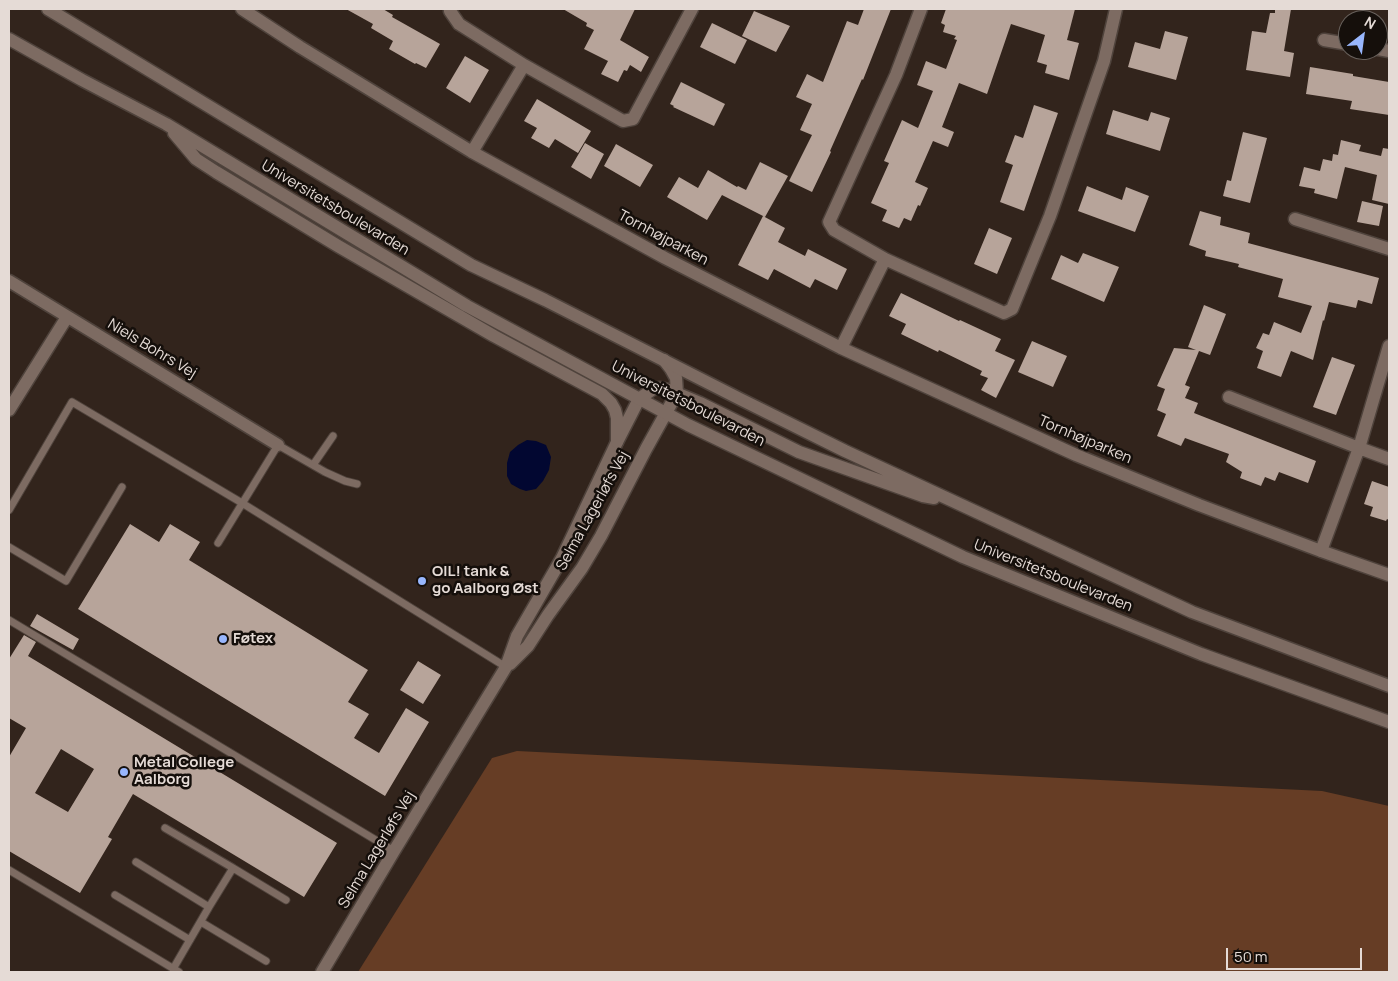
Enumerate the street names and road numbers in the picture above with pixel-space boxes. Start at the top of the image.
street label: Universitetsboulevarden [258,157,412,259]
street label: Tornhøjparken [615,207,711,269]
street label: Niels Bohrs Vej [104,315,200,383]
street label: Universitetsboulevarden [608,357,768,451]
street label: Tornhøjparken [1036,412,1134,468]
street label: Selma Lagerløfs Vej [553,448,633,574]
street label: Universitetsboulevarden [971,536,1135,616]
street label: Selma Lagerløfs Vej [335,788,419,912]

